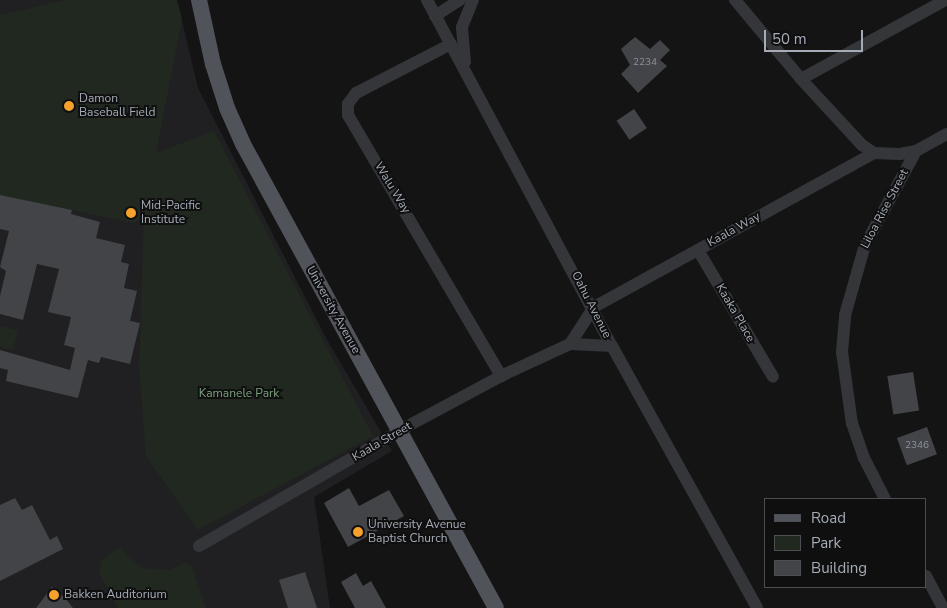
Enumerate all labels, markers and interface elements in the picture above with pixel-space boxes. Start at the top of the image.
scale bar [767,20,866,52]
text: 50 m [772,29,807,49]
house number: 2234 [633,57,657,69]
place label: Damon Baseball Field [79,92,155,120]
marker: Damon Baseball Field [63,100,75,112]
street label: Walu Way [371,160,413,216]
street label: Liloa Rise Street [858,167,912,251]
place label: Mid-Pacific Institute [141,199,200,227]
marker: Mid-Pacific Institute [125,207,137,219]
street label: Kaala Way [705,210,763,250]
street label: University Avenue [303,264,363,356]
street label: Oahu Avenue [568,269,614,341]
street label: Kaaka Place [713,281,757,345]
park label: Kamanele Park [199,387,279,401]
street label: Kaala Street [350,419,414,465]
house number: 2346 [905,440,929,452]
legend [764,498,927,588]
text: Road [811,508,846,528]
place label: University Avenue Baptist Church [368,518,466,546]
marker: University Avenue Baptist Church [352,526,364,538]
text: Park [811,533,841,553]
text: Building [811,558,867,578]
place label: Bakken Auditorium [64,588,167,602]
marker: Bakken Auditorium [48,589,60,601]

